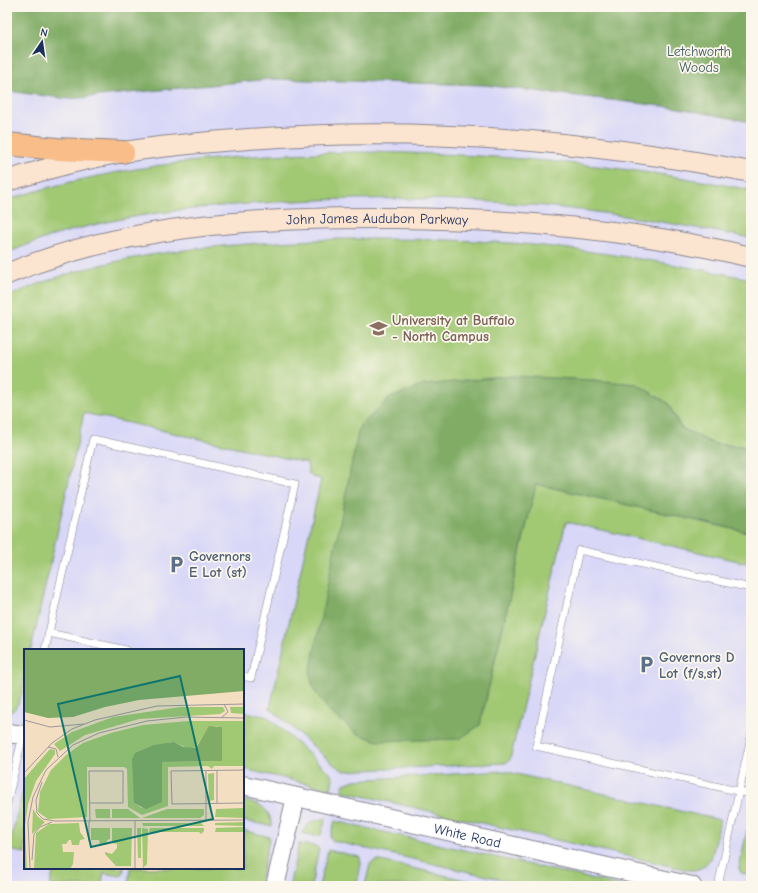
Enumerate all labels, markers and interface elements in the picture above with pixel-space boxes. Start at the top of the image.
north arrow [22,22,62,62]
text: N [39,26,49,40]
park label: Letchworth Woods [667,43,731,76]
street label: John James Audubon Parkway [286,210,469,229]
place label: University at Buffalo - North Campus [392,312,515,345]
school or university icon: University at Buffalo - North Campus [369,318,389,338]
place label: Governors E Lot (st) [189,548,251,581]
parking icon: Governors E Lot (st) [166,554,186,574]
inset map [24,649,244,869]
place label: Governors D Lot (f/s,st) [659,649,735,682]
parking icon: Governors D Lot (f/s,st) [636,655,656,675]
street label: White Road [432,820,503,852]

